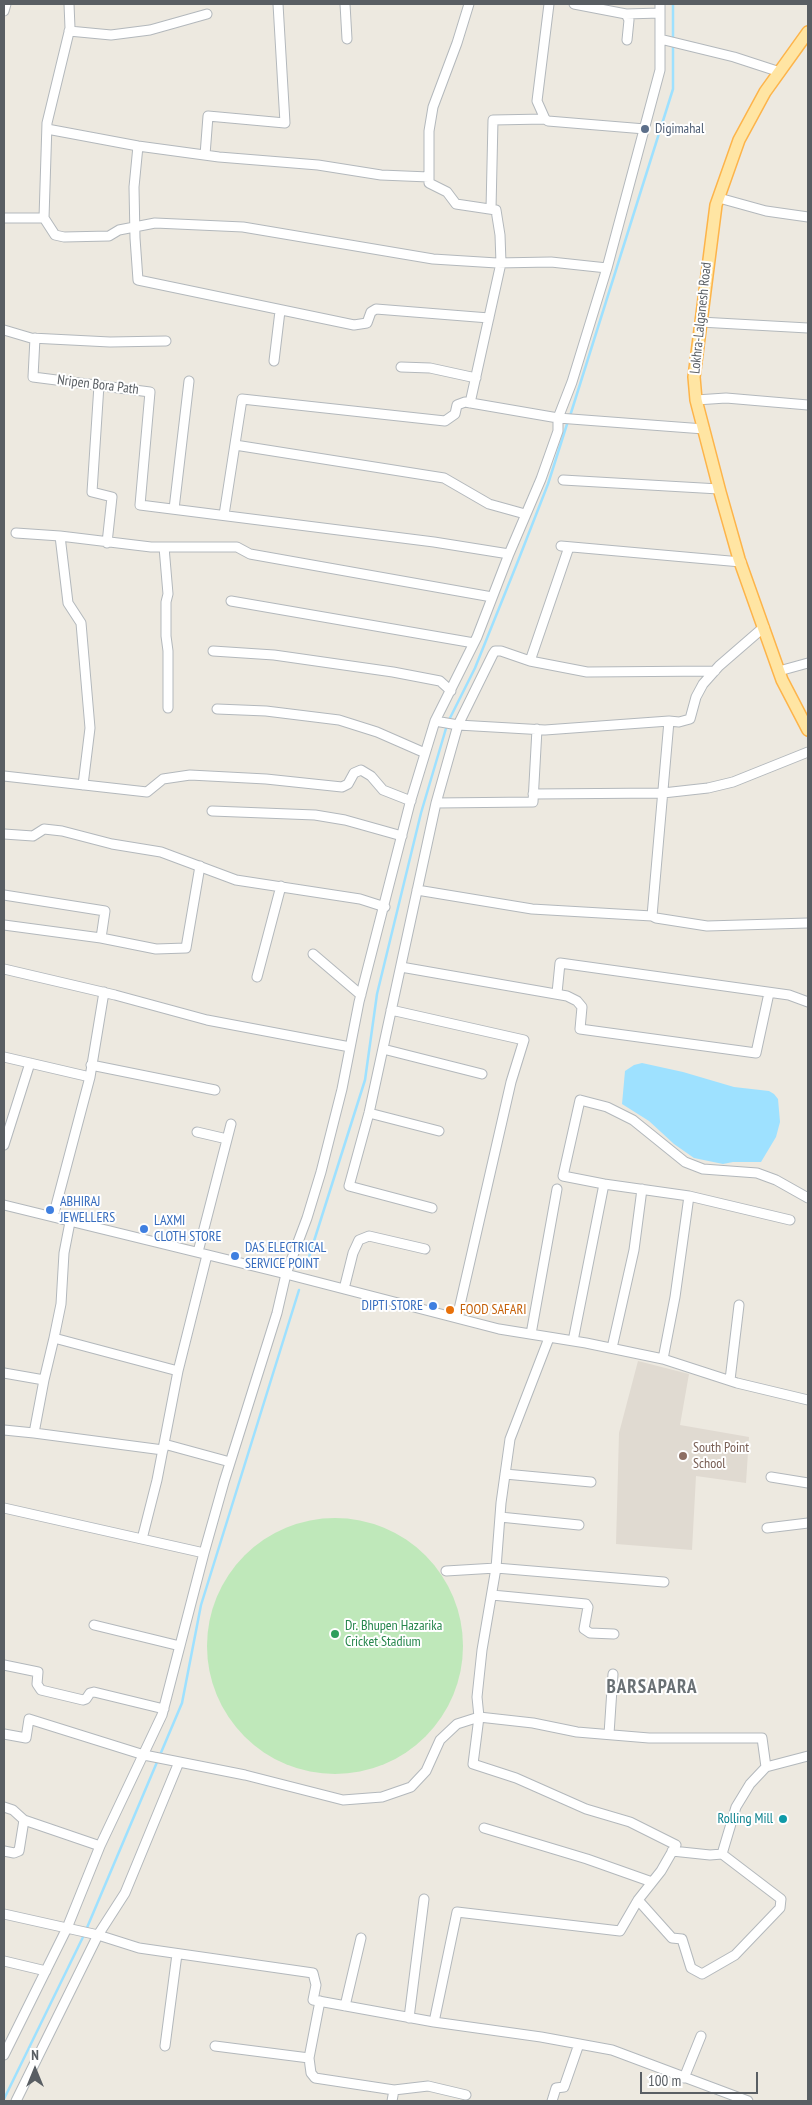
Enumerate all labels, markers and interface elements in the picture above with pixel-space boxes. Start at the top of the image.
place label: Digimahal [655,121,704,137]
marker: Digimahal [639,123,651,135]
street label: Lokhra-Lalganesh Road [687,261,715,375]
street label: Nripen Bora Path [56,372,140,398]
place label: ABHIRAJ JEWELLERS [60,1194,115,1226]
marker: ABHIRAJ JEWELLERS [44,1204,56,1216]
place label: LAXMI CLOTH STORE [154,1213,221,1246]
marker: LAXMI CLOTH STORE [138,1223,150,1235]
place label: DAS ELECTRICAL SERVICE POINT [245,1240,326,1272]
marker: DAS ELECTRICAL SERVICE POINT [229,1250,241,1262]
place label: DIPTI STORE [362,1298,423,1314]
marker: DIPTI STORE [427,1300,439,1312]
place label: FOOD SAFARI [460,1302,526,1318]
marker: FOOD SAFARI [444,1304,456,1316]
place label: South Point School [693,1440,749,1472]
marker: South Point School [677,1450,689,1462]
place label: Dr. Bhupen Hazarika Cricket Stadium [345,1618,442,1650]
marker: Dr. Bhupen Hazarika Cricket Stadium [329,1628,341,1640]
district label: BARSAPARA [605,1677,699,1699]
place label: Rolling Mill [718,1811,773,1827]
marker: Rolling Mill [777,1813,789,1825]
north arrow [10,2045,60,2095]
text: N [31,2046,39,2064]
scale bar [642,2062,760,2094]
text: 100 m [648,2071,681,2090]

